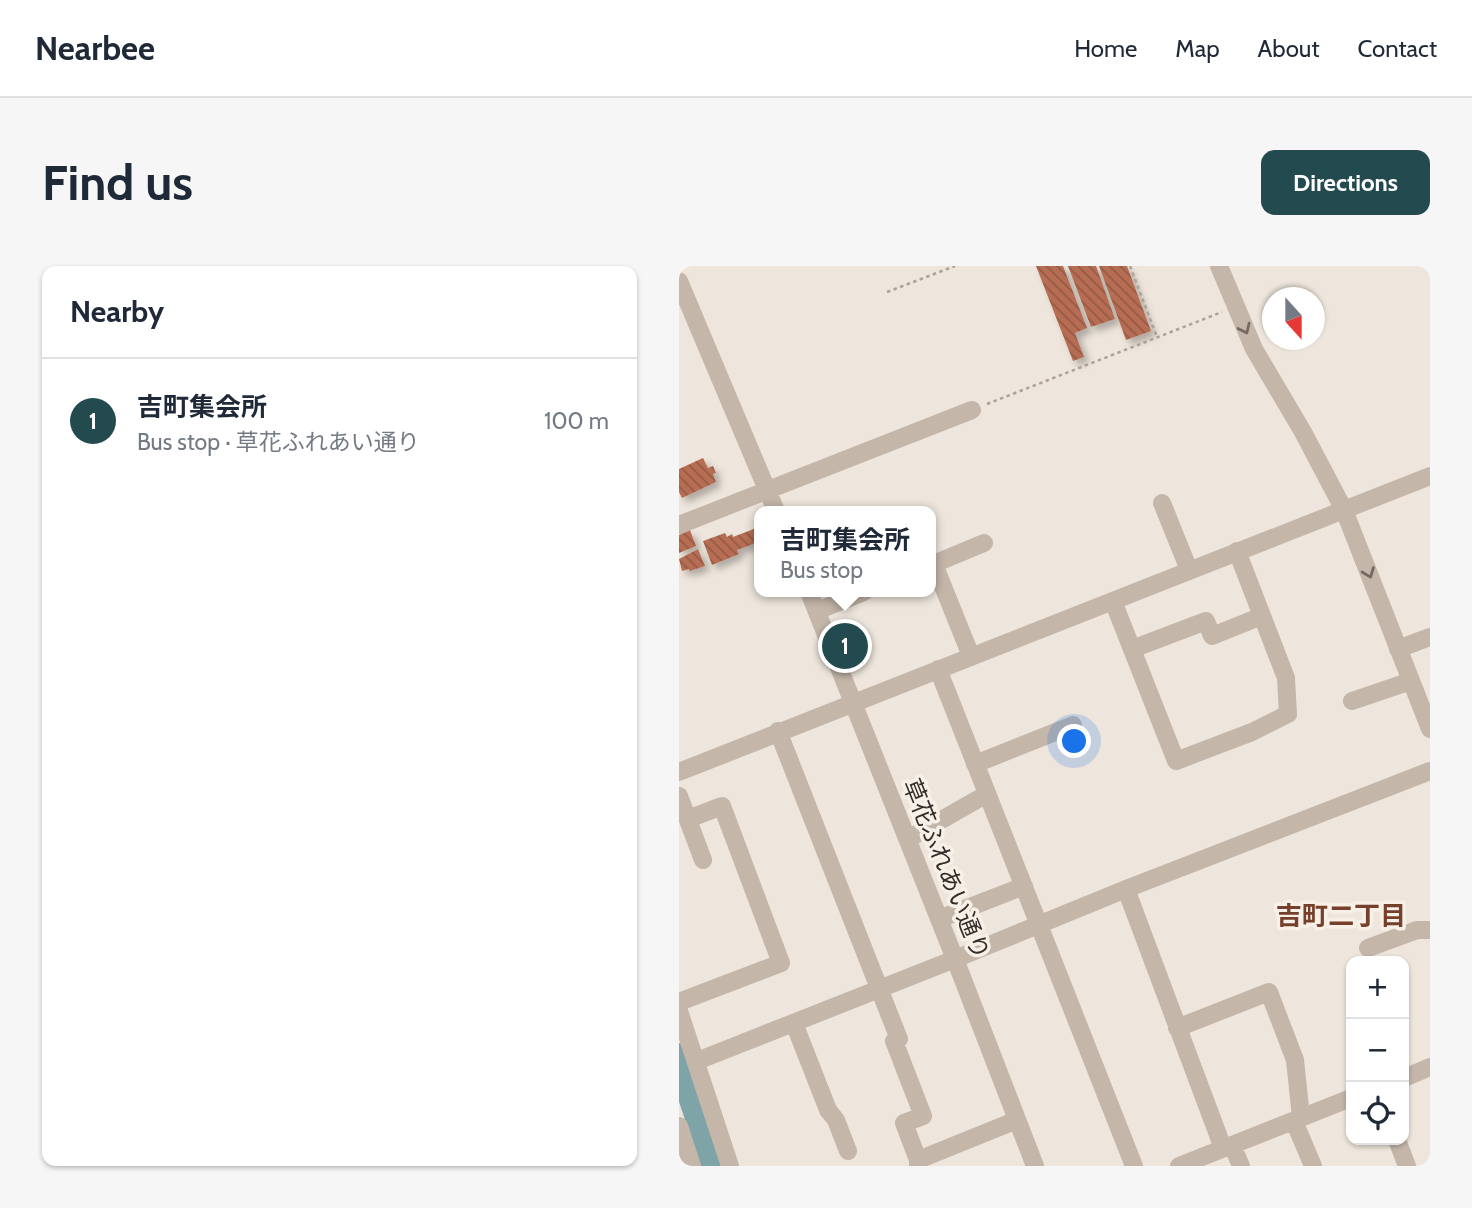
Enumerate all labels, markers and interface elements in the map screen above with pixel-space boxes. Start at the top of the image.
text: Nearbee [35,28,155,68]
text: Home [1074,34,1137,63]
text: Map [1175,34,1220,63]
text: About [1258,34,1320,63]
text: Contact [1358,34,1437,63]
button: Directions [1261,150,1430,215]
text: Find us [42,153,193,212]
north arrow [1262,287,1325,350]
text: Nearby [70,293,164,330]
one-way arrow [1237,322,1251,334]
text: 吉町集会所 [137,391,267,423]
text: 1 [89,407,97,435]
text: 100 m [544,407,609,435]
text: Bus stop · 草花ふれあい通り [137,428,420,456]
popup [754,506,936,597]
text: 吉町集会所 [780,524,910,556]
text: Bus stop [780,556,863,584]
one-way arrow [1360,566,1374,578]
pin: 1 [822,620,868,672]
your location [1057,724,1091,758]
street label: 草花ふれあい通り [897,774,996,963]
district label: 吉町二丁目 [1276,900,1406,932]
map controls [1346,956,1409,1145]
button: + [1346,956,1409,1019]
button: − [1346,1019,1409,1082]
button: locate [1346,1082,1409,1145]

